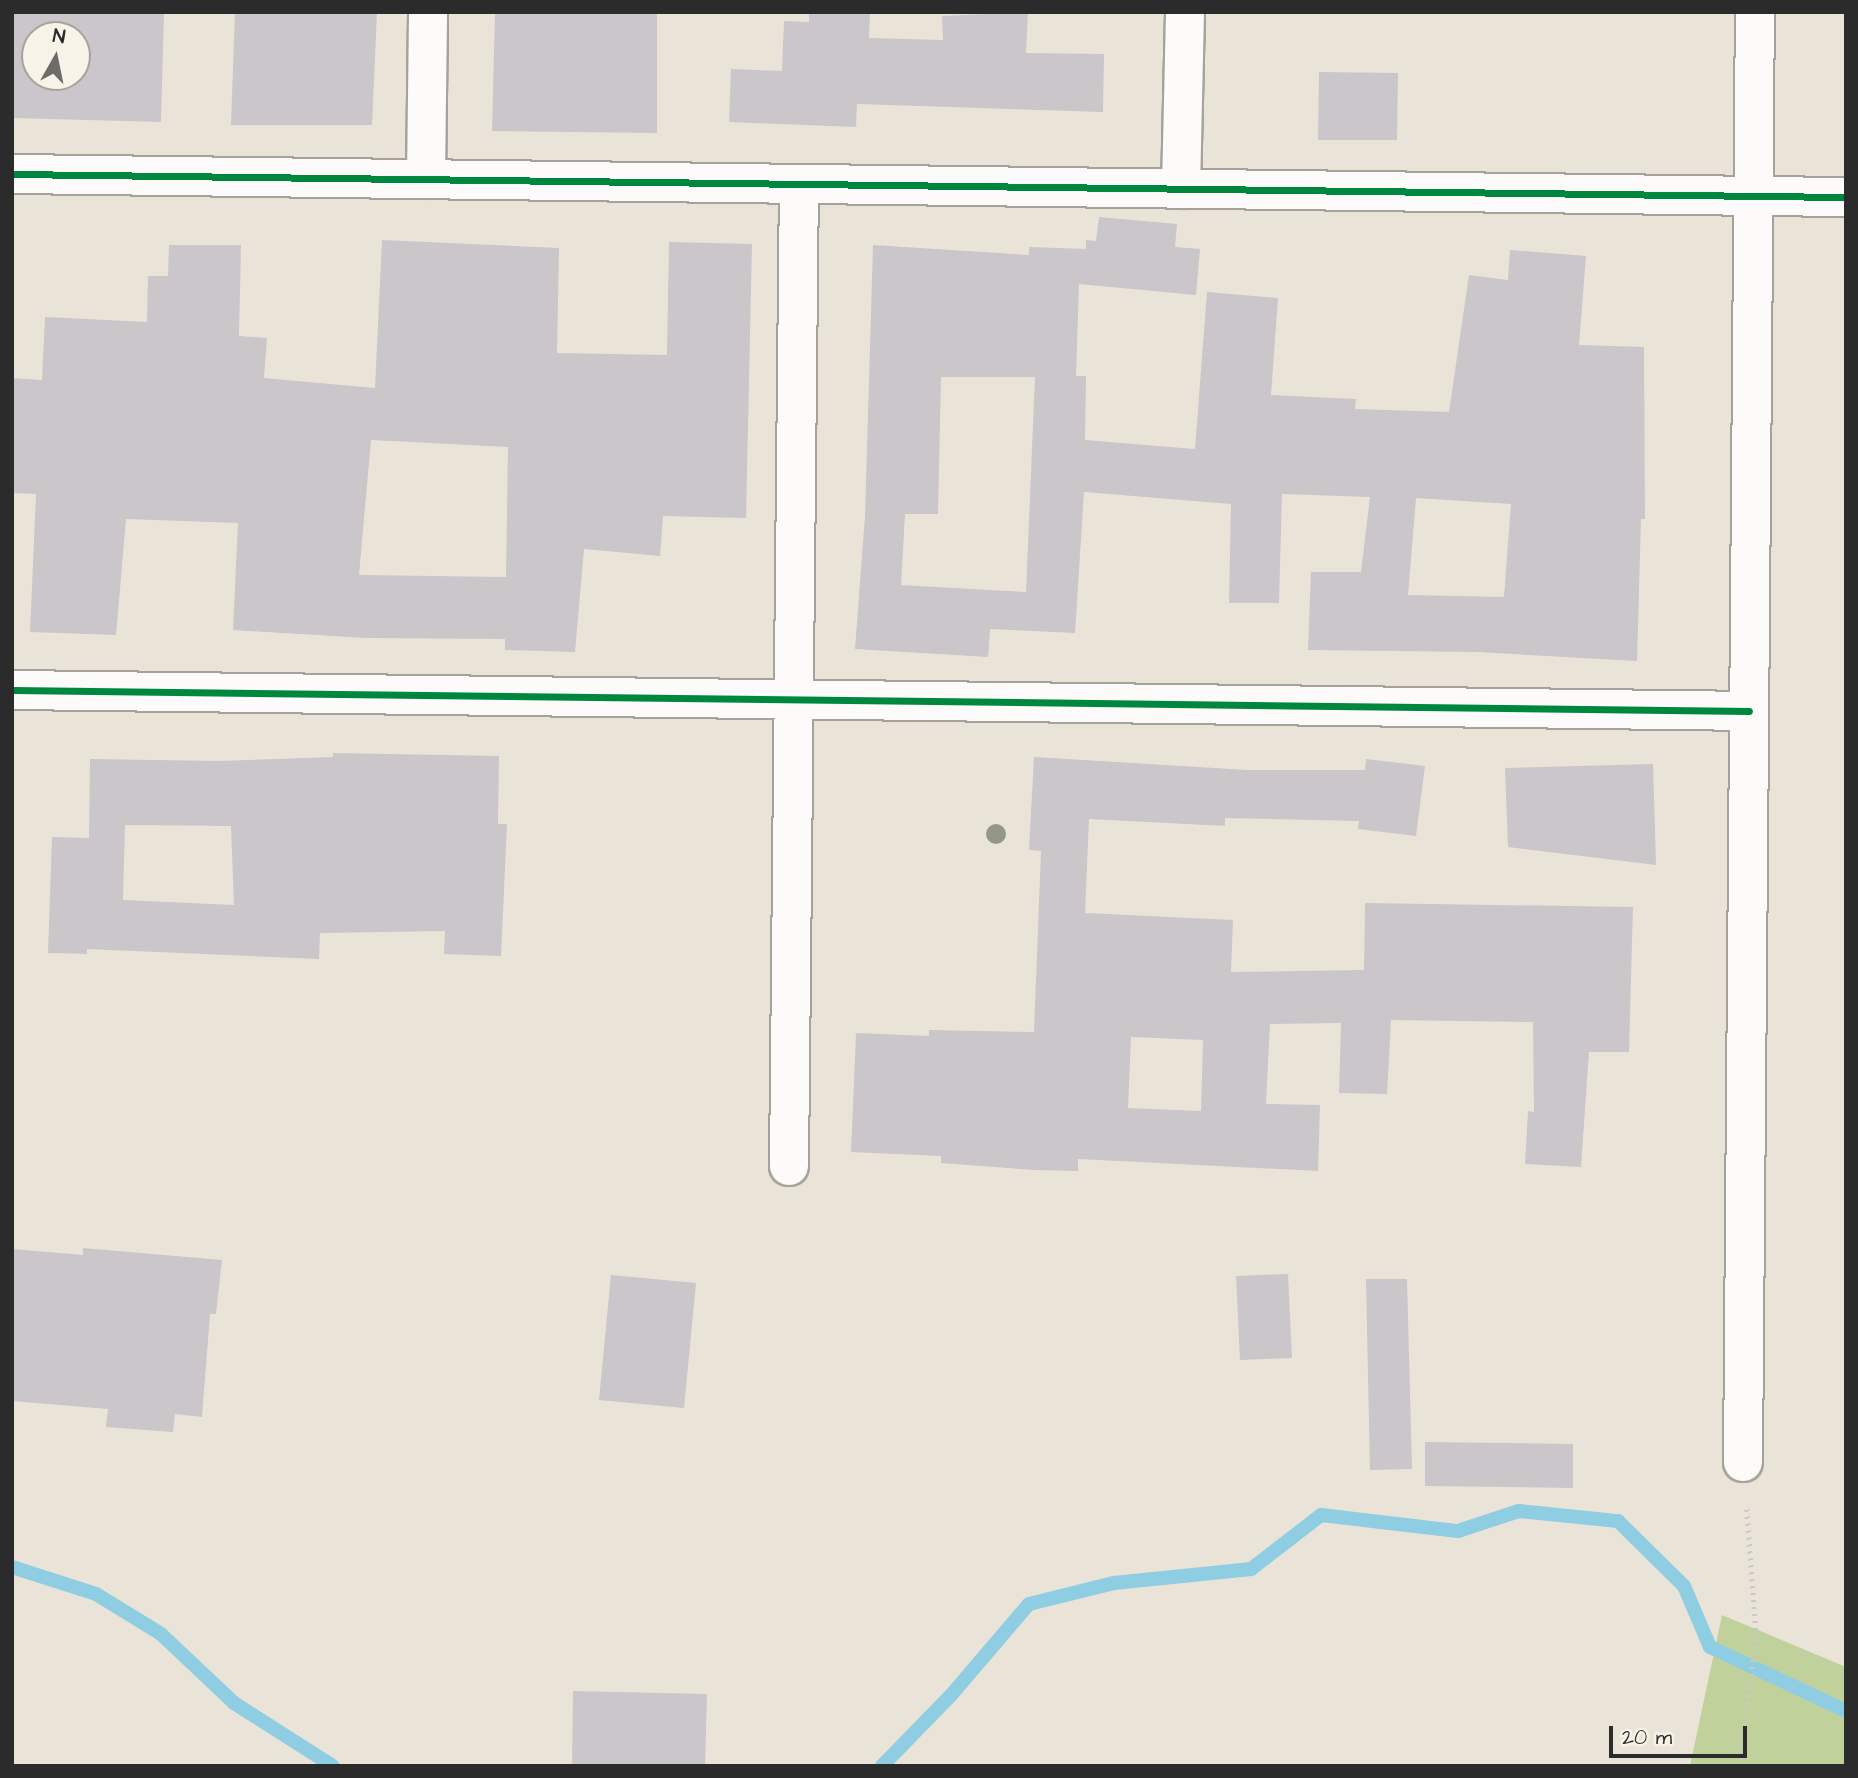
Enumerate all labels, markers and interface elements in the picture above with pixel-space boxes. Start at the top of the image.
north arrow [21,21,91,91]
text: N [51,22,67,51]
scale bar [1613,1712,1751,1756]
text: 20 m [1622,1723,1672,1752]

